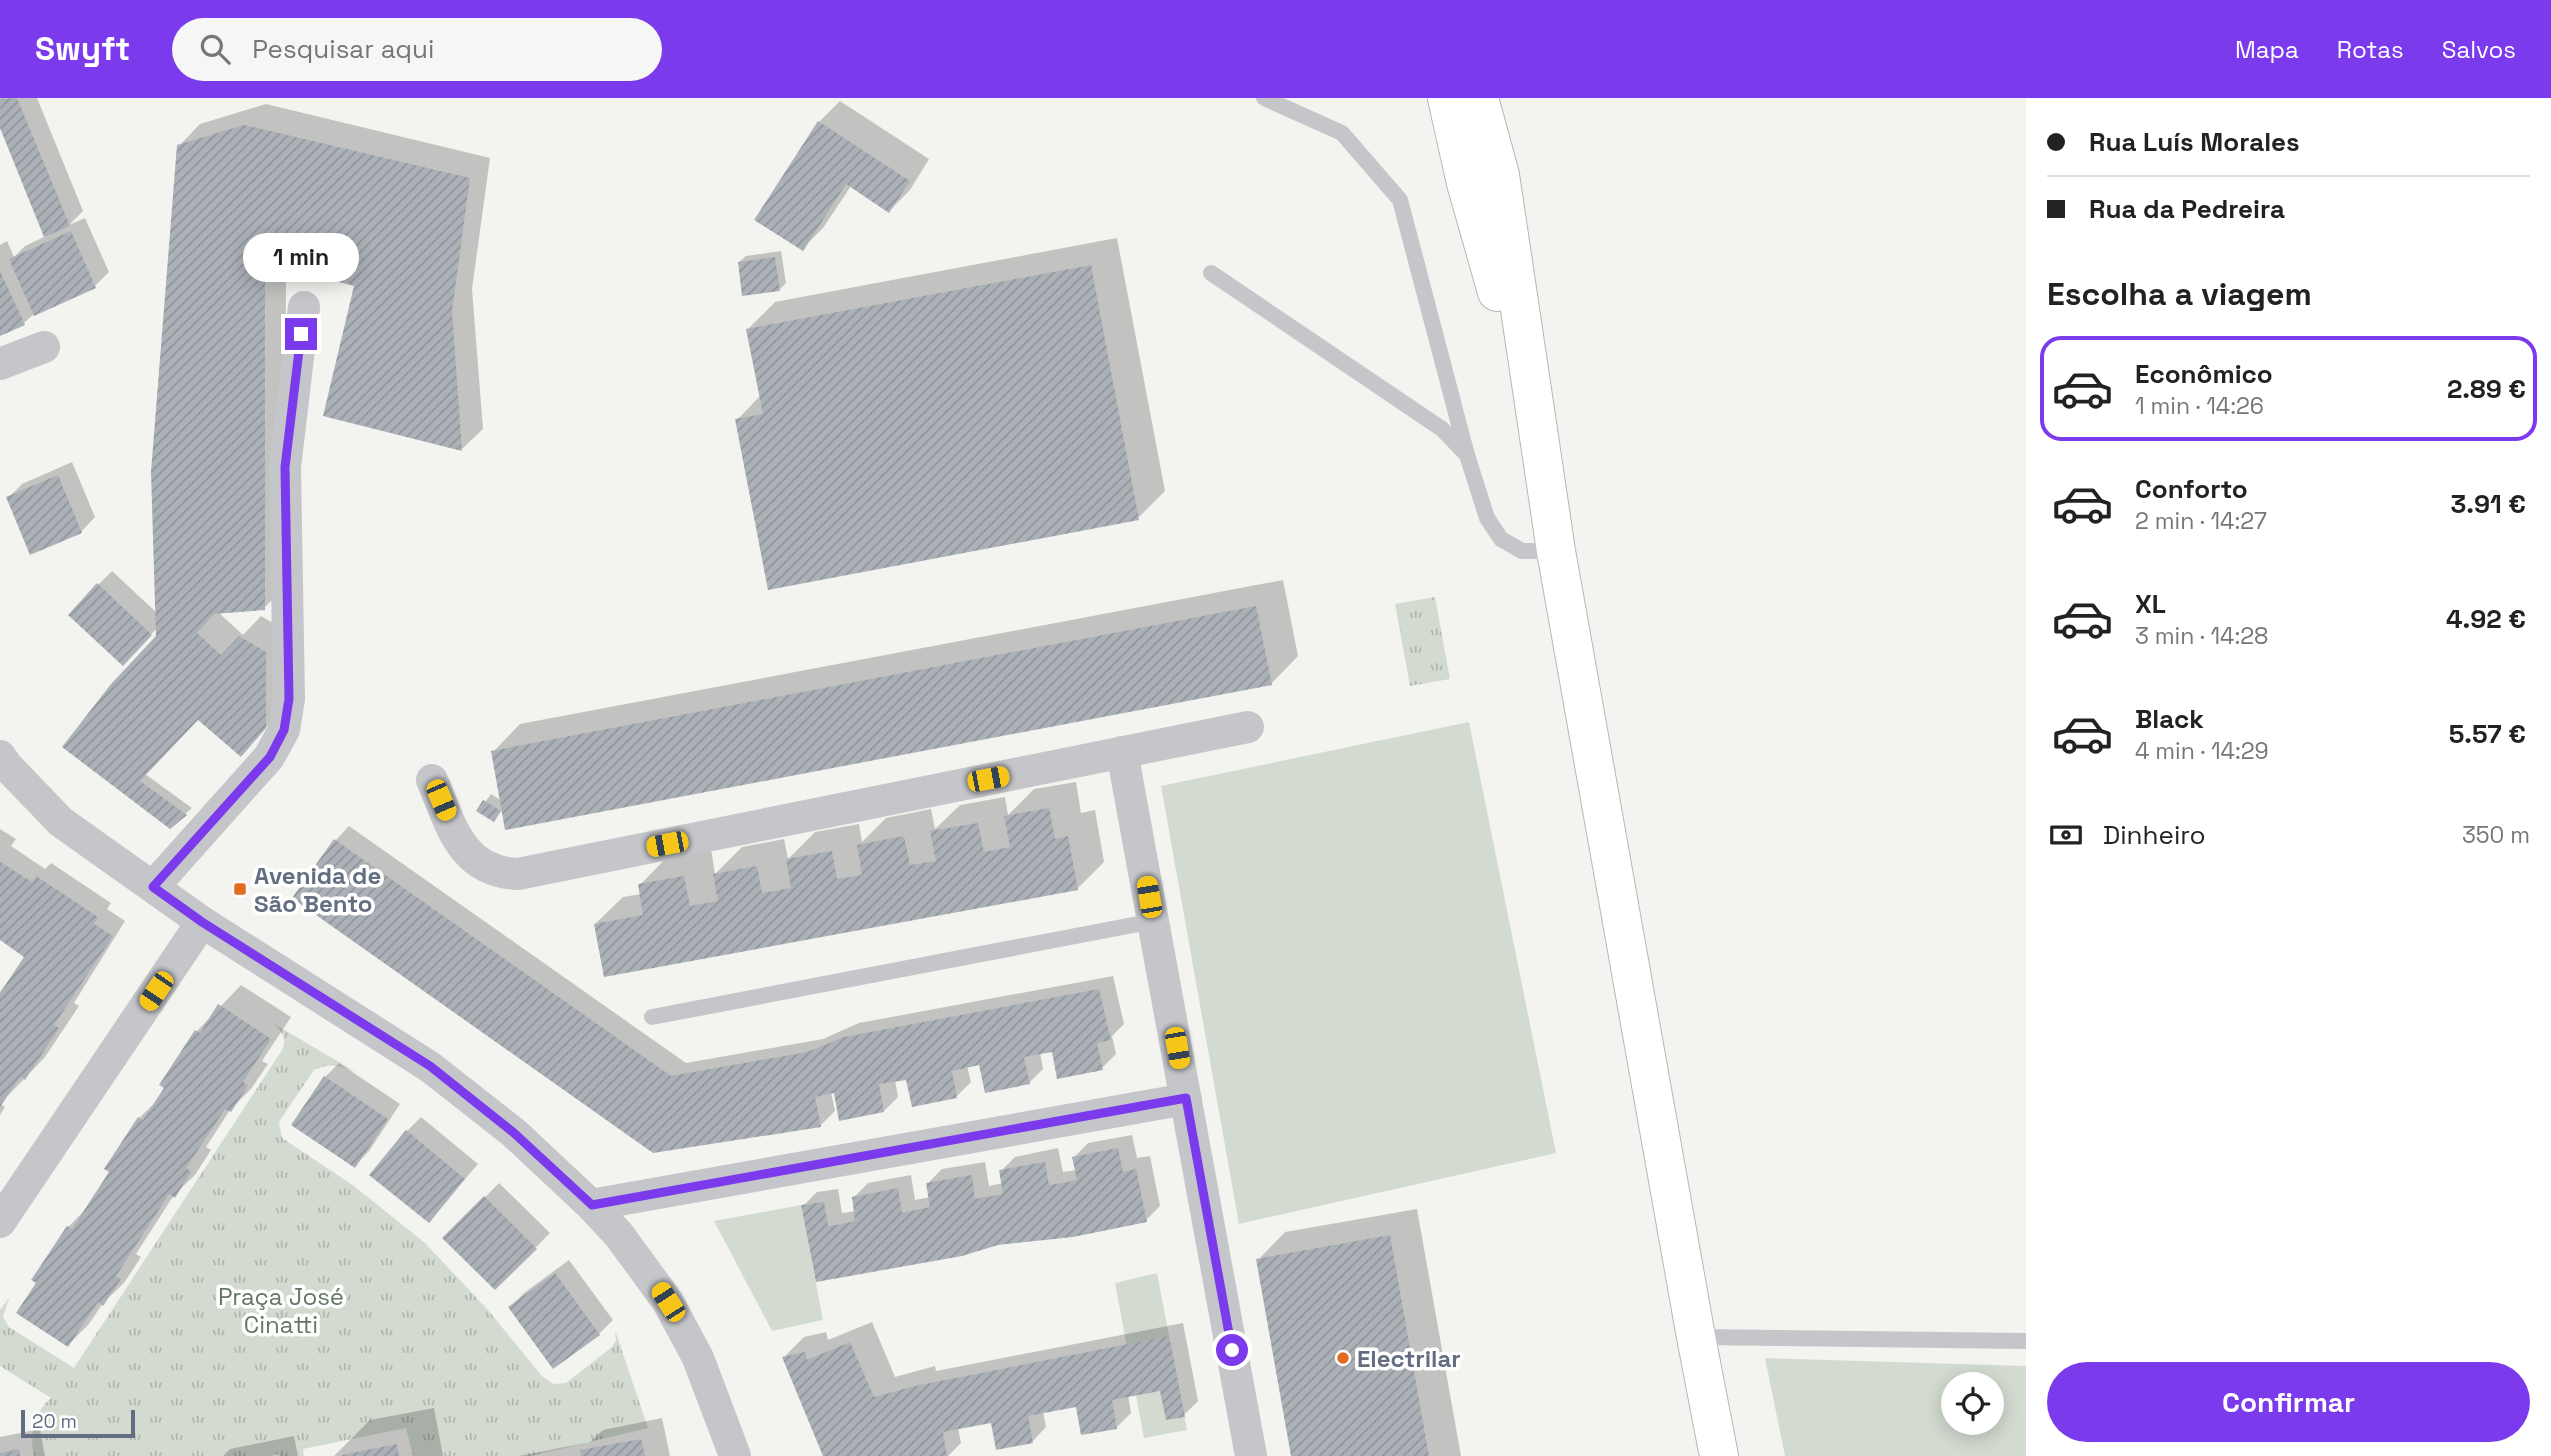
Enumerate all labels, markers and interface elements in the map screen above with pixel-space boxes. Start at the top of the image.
search box [172,18,662,81]
text: Swyft [35,28,130,70]
icon: search [196,30,234,68]
text: Pesquisar aqui [252,32,434,66]
text: Mapa [2235,34,2299,65]
text: Rotas [2337,34,2404,65]
text: Salvos [2442,34,2516,65]
text: Rua Luís Morales [2089,125,2300,159]
text: Rua da Pedreira [2089,192,2285,226]
callout: 1 min [243,232,359,282]
text: 1 min [273,242,329,272]
text: Escolha a viagem [2047,274,2312,314]
route end [285,318,317,350]
icon: car [2051,357,2114,420]
text: Econômico [2135,357,2273,391]
text: 2.89 € [2447,372,2526,406]
text: 1 min · 14:26 [2135,391,2264,421]
icon: car [2051,472,2114,535]
text: Conforto [2135,472,2248,506]
text: 3.91 € [2450,487,2526,521]
text: 2 min · 14:27 [2135,506,2267,536]
icon: car [2051,587,2114,650]
text: XL [2135,587,2166,621]
text: 4.92 € [2446,602,2526,636]
text: 3 min · 14:28 [2135,621,2268,651]
icon: car [2051,702,2114,765]
text: Black [2135,702,2204,736]
text: 5.57 € [2449,717,2526,751]
text: 4 min · 14:29 [2135,736,2269,766]
car [966,765,1011,793]
car [424,777,459,823]
icon: cash [2047,816,2085,854]
text: Dinheiro [2103,818,2206,852]
text: 350 m [2462,820,2530,850]
car [645,830,690,858]
place label: Avenida de São Bento [254,860,381,919]
car [1136,874,1163,920]
marker: Avenida de São Bento [232,881,248,897]
car [136,968,177,1014]
car [1164,1025,1191,1071]
car [648,1279,689,1325]
park label: Praça José Cinatti [218,1281,344,1340]
route start [1216,1334,1248,1366]
place label: Electrilar [1357,1343,1461,1374]
marker: Electrilar [1335,1350,1351,1366]
button: Confirmar [2047,1362,2530,1442]
map controls [1941,1372,2004,1435]
button: locate [1941,1372,2004,1435]
scale bar [21,1407,135,1439]
text: 20 m [32,1409,77,1434]

